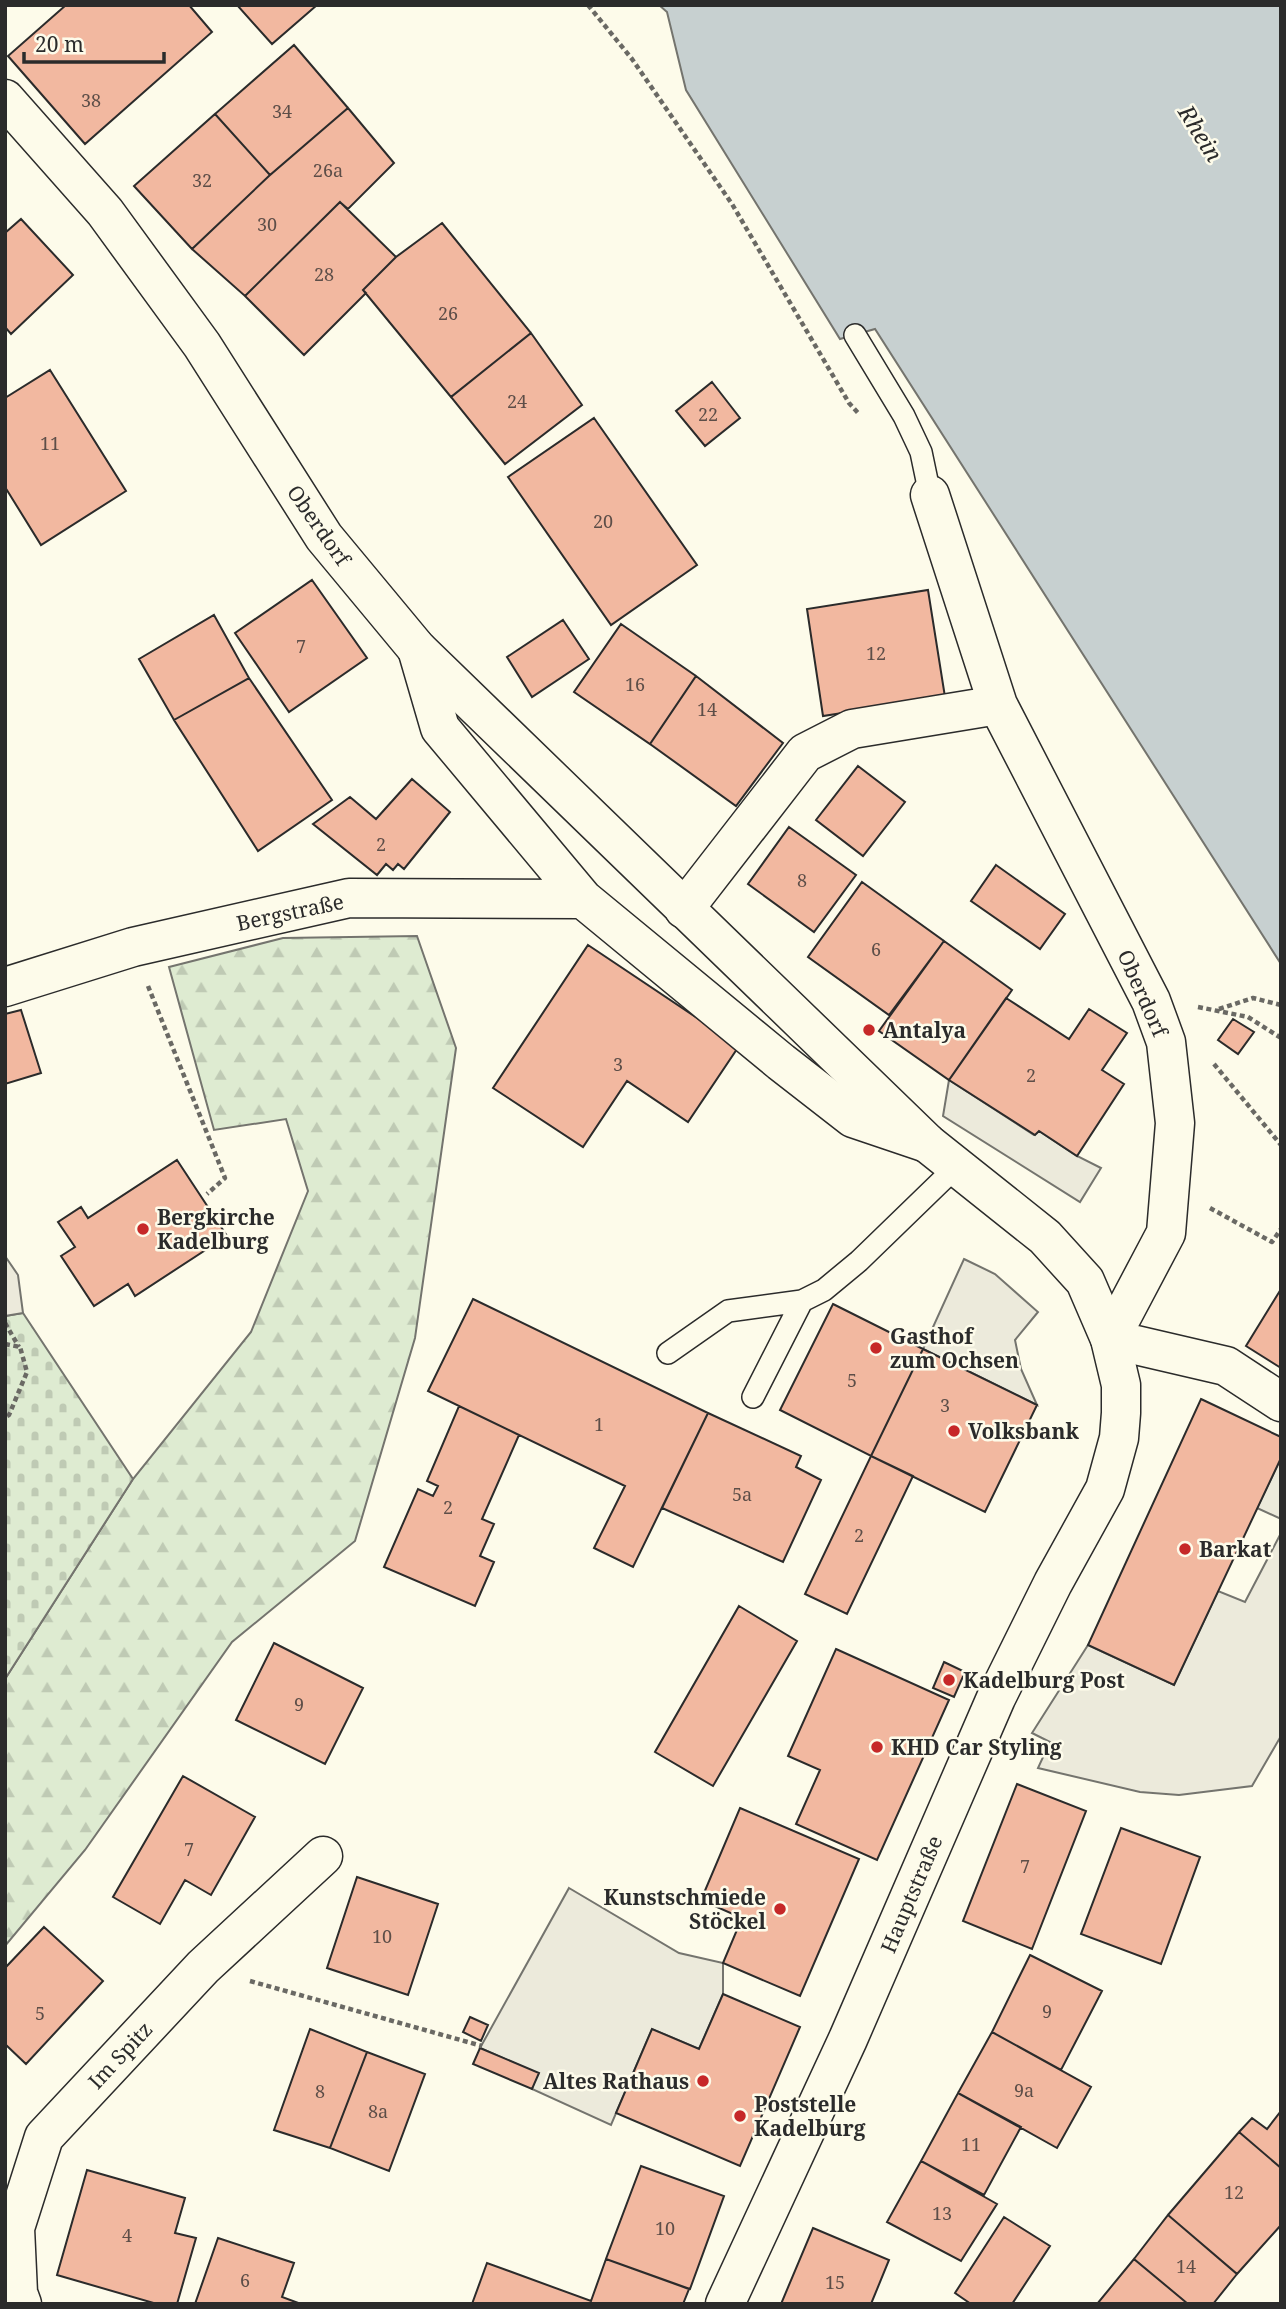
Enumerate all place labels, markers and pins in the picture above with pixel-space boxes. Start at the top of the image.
place label: Antalya [883,1016,966,1044]
marker: Antalya [861,1022,877,1038]
place label: Bergkirche Kadelburg [157,1203,275,1255]
marker: Bergkirche Kadelburg [135,1221,151,1237]
place label: Gasthof zum Ochsen [890,1322,1019,1374]
marker: Gasthof zum Ochsen [868,1340,884,1356]
place label: Volksbank [968,1417,1079,1445]
marker: Volksbank [946,1423,962,1439]
place label: Barkat [1199,1535,1272,1563]
marker: Barkat [1177,1541,1193,1557]
place label: Kadelburg Post [963,1666,1125,1694]
marker: Kadelburg Post [941,1672,957,1688]
place label: KHD Car Styling [891,1733,1062,1761]
marker: KHD Car Styling [869,1739,885,1755]
place label: Kunstschmiede Stöckel [603,1883,767,1935]
marker: Kunstschmiede Stöckel [772,1901,788,1917]
place label: Altes Rathaus [543,2067,689,2095]
marker: Altes Rathaus [695,2073,711,2089]
place label: Poststelle Kadelburg [754,2090,866,2142]
marker: Poststelle Kadelburg [732,2108,748,2124]

